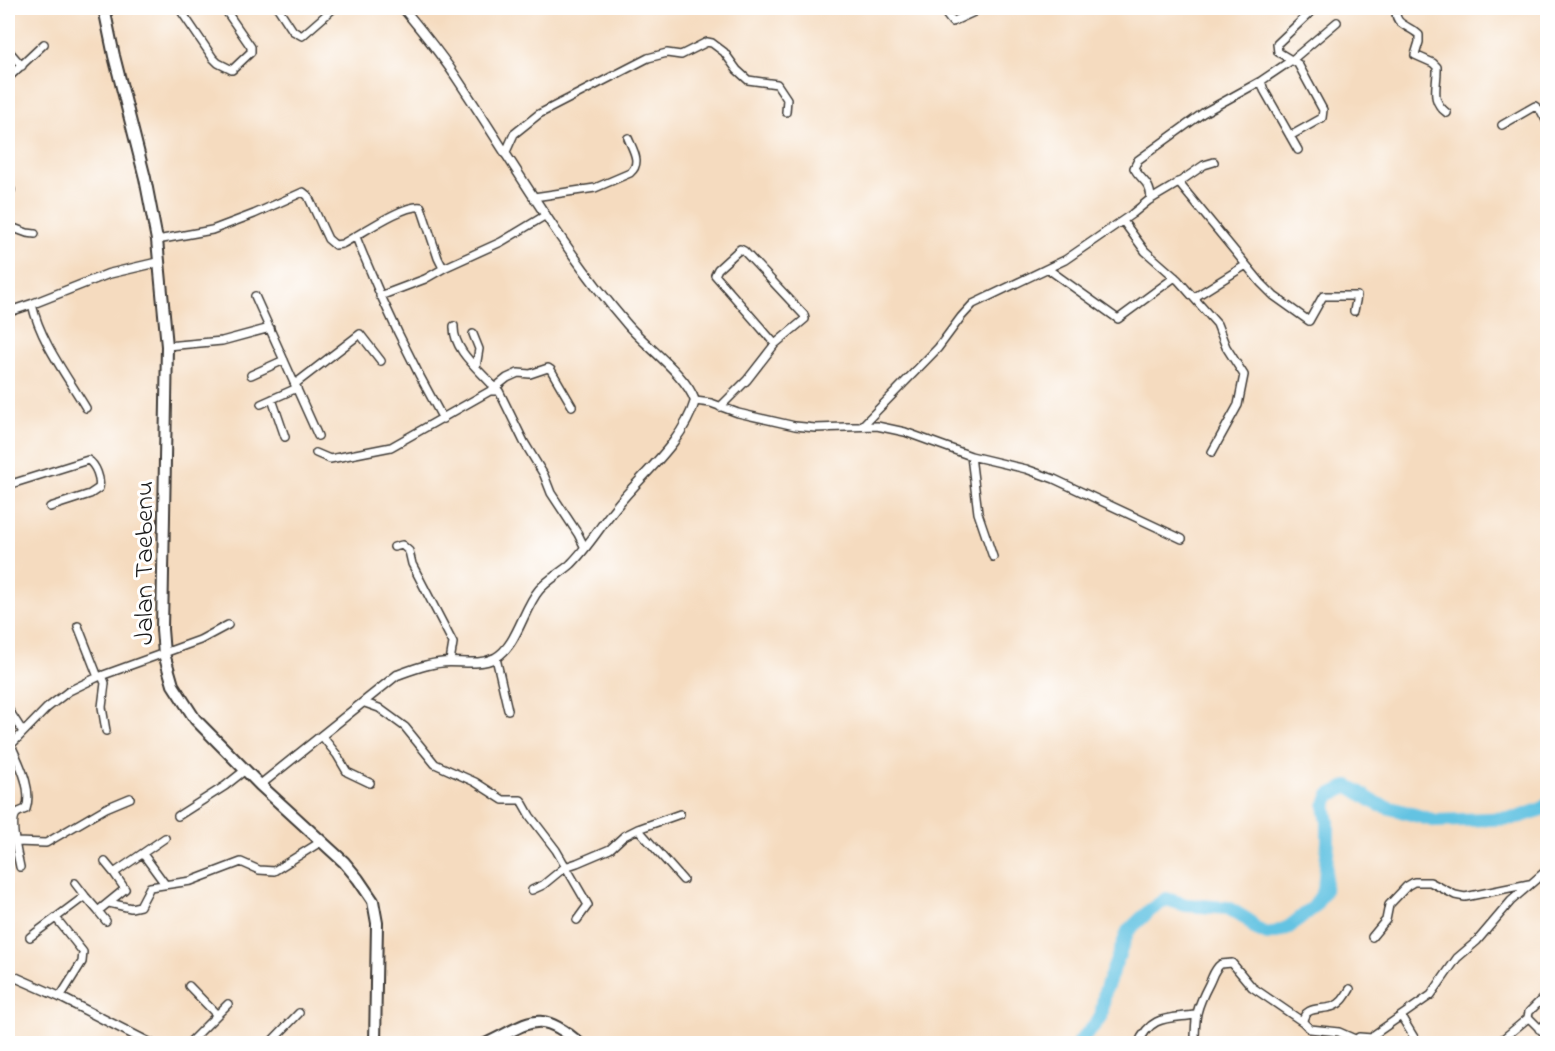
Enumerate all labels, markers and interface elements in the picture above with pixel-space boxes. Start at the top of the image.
street label: Jalan Taebenu [126,481,165,645]

